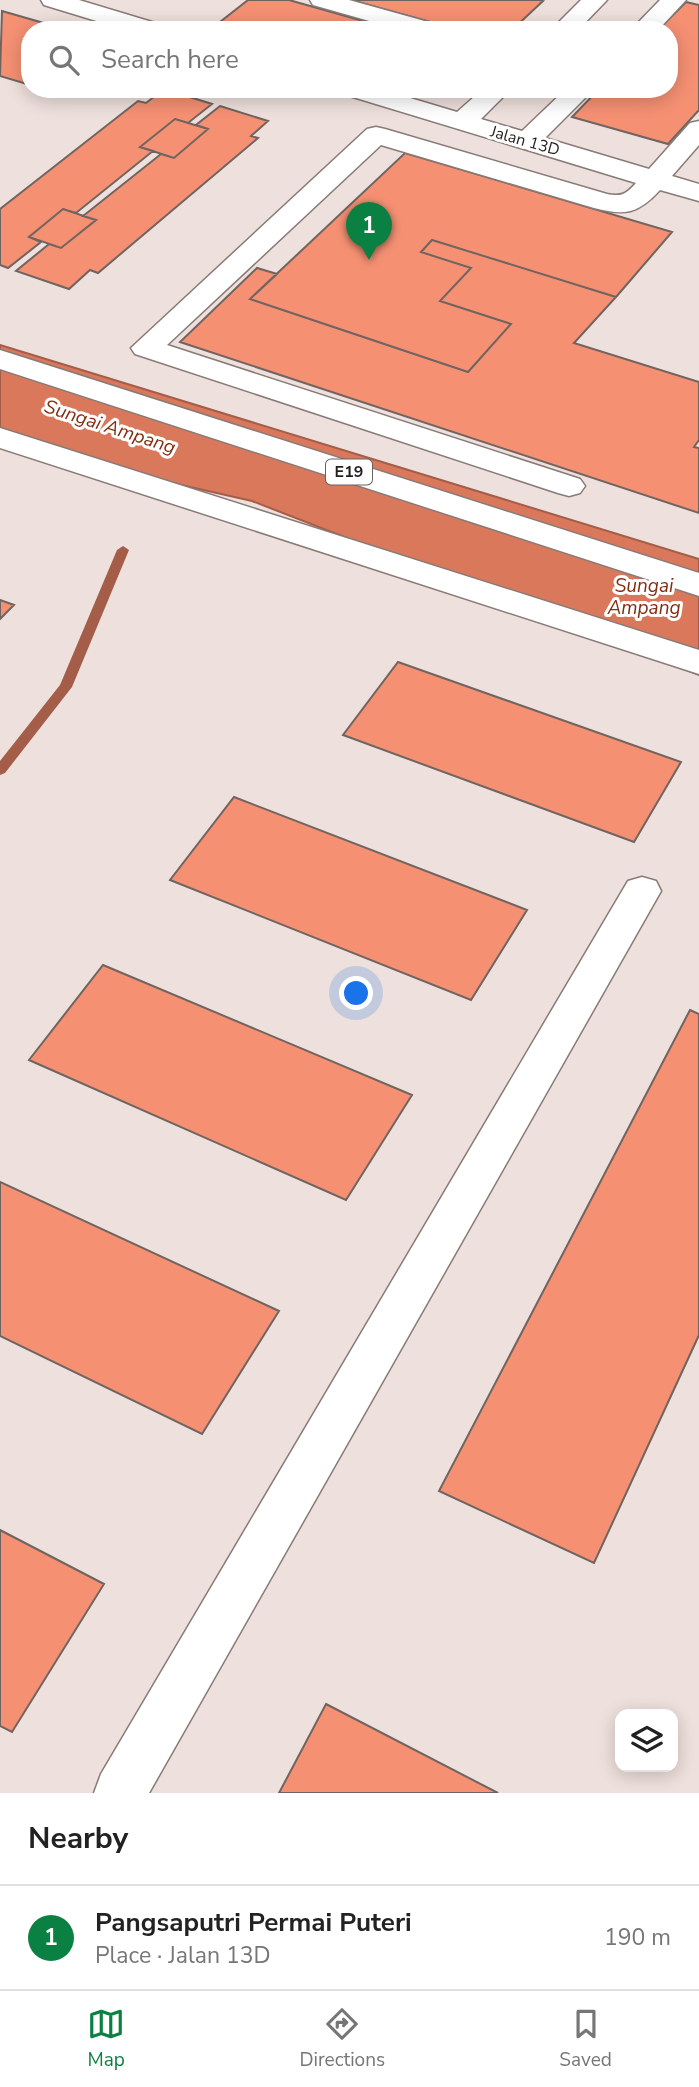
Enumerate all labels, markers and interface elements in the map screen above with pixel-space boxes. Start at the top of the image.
search box [21,21,678,98]
icon: search [45,41,83,79]
text: Search here [101,42,239,77]
street label: Jalan 13D [487,120,562,161]
pin: 1 [346,202,392,260]
water label: Sungai Ampang [41,393,179,461]
road number: E19 [326,460,372,485]
water label: Sungai Ampang [606,573,681,621]
your location [339,976,373,1010]
map controls [615,1709,678,1772]
button: layers [615,1709,678,1772]
text: Nearby [28,1818,128,1859]
text: Pangsaputri Permai Puteri [95,1905,412,1940]
text: 1 [44,1922,58,1953]
text: 190 m [604,1922,671,1953]
text: Place · Jalan 13D [95,1940,271,1971]
tab: Map [87,2005,125,2073]
tab: Directions [299,2005,385,2073]
tab: Saved [559,2005,612,2073]

